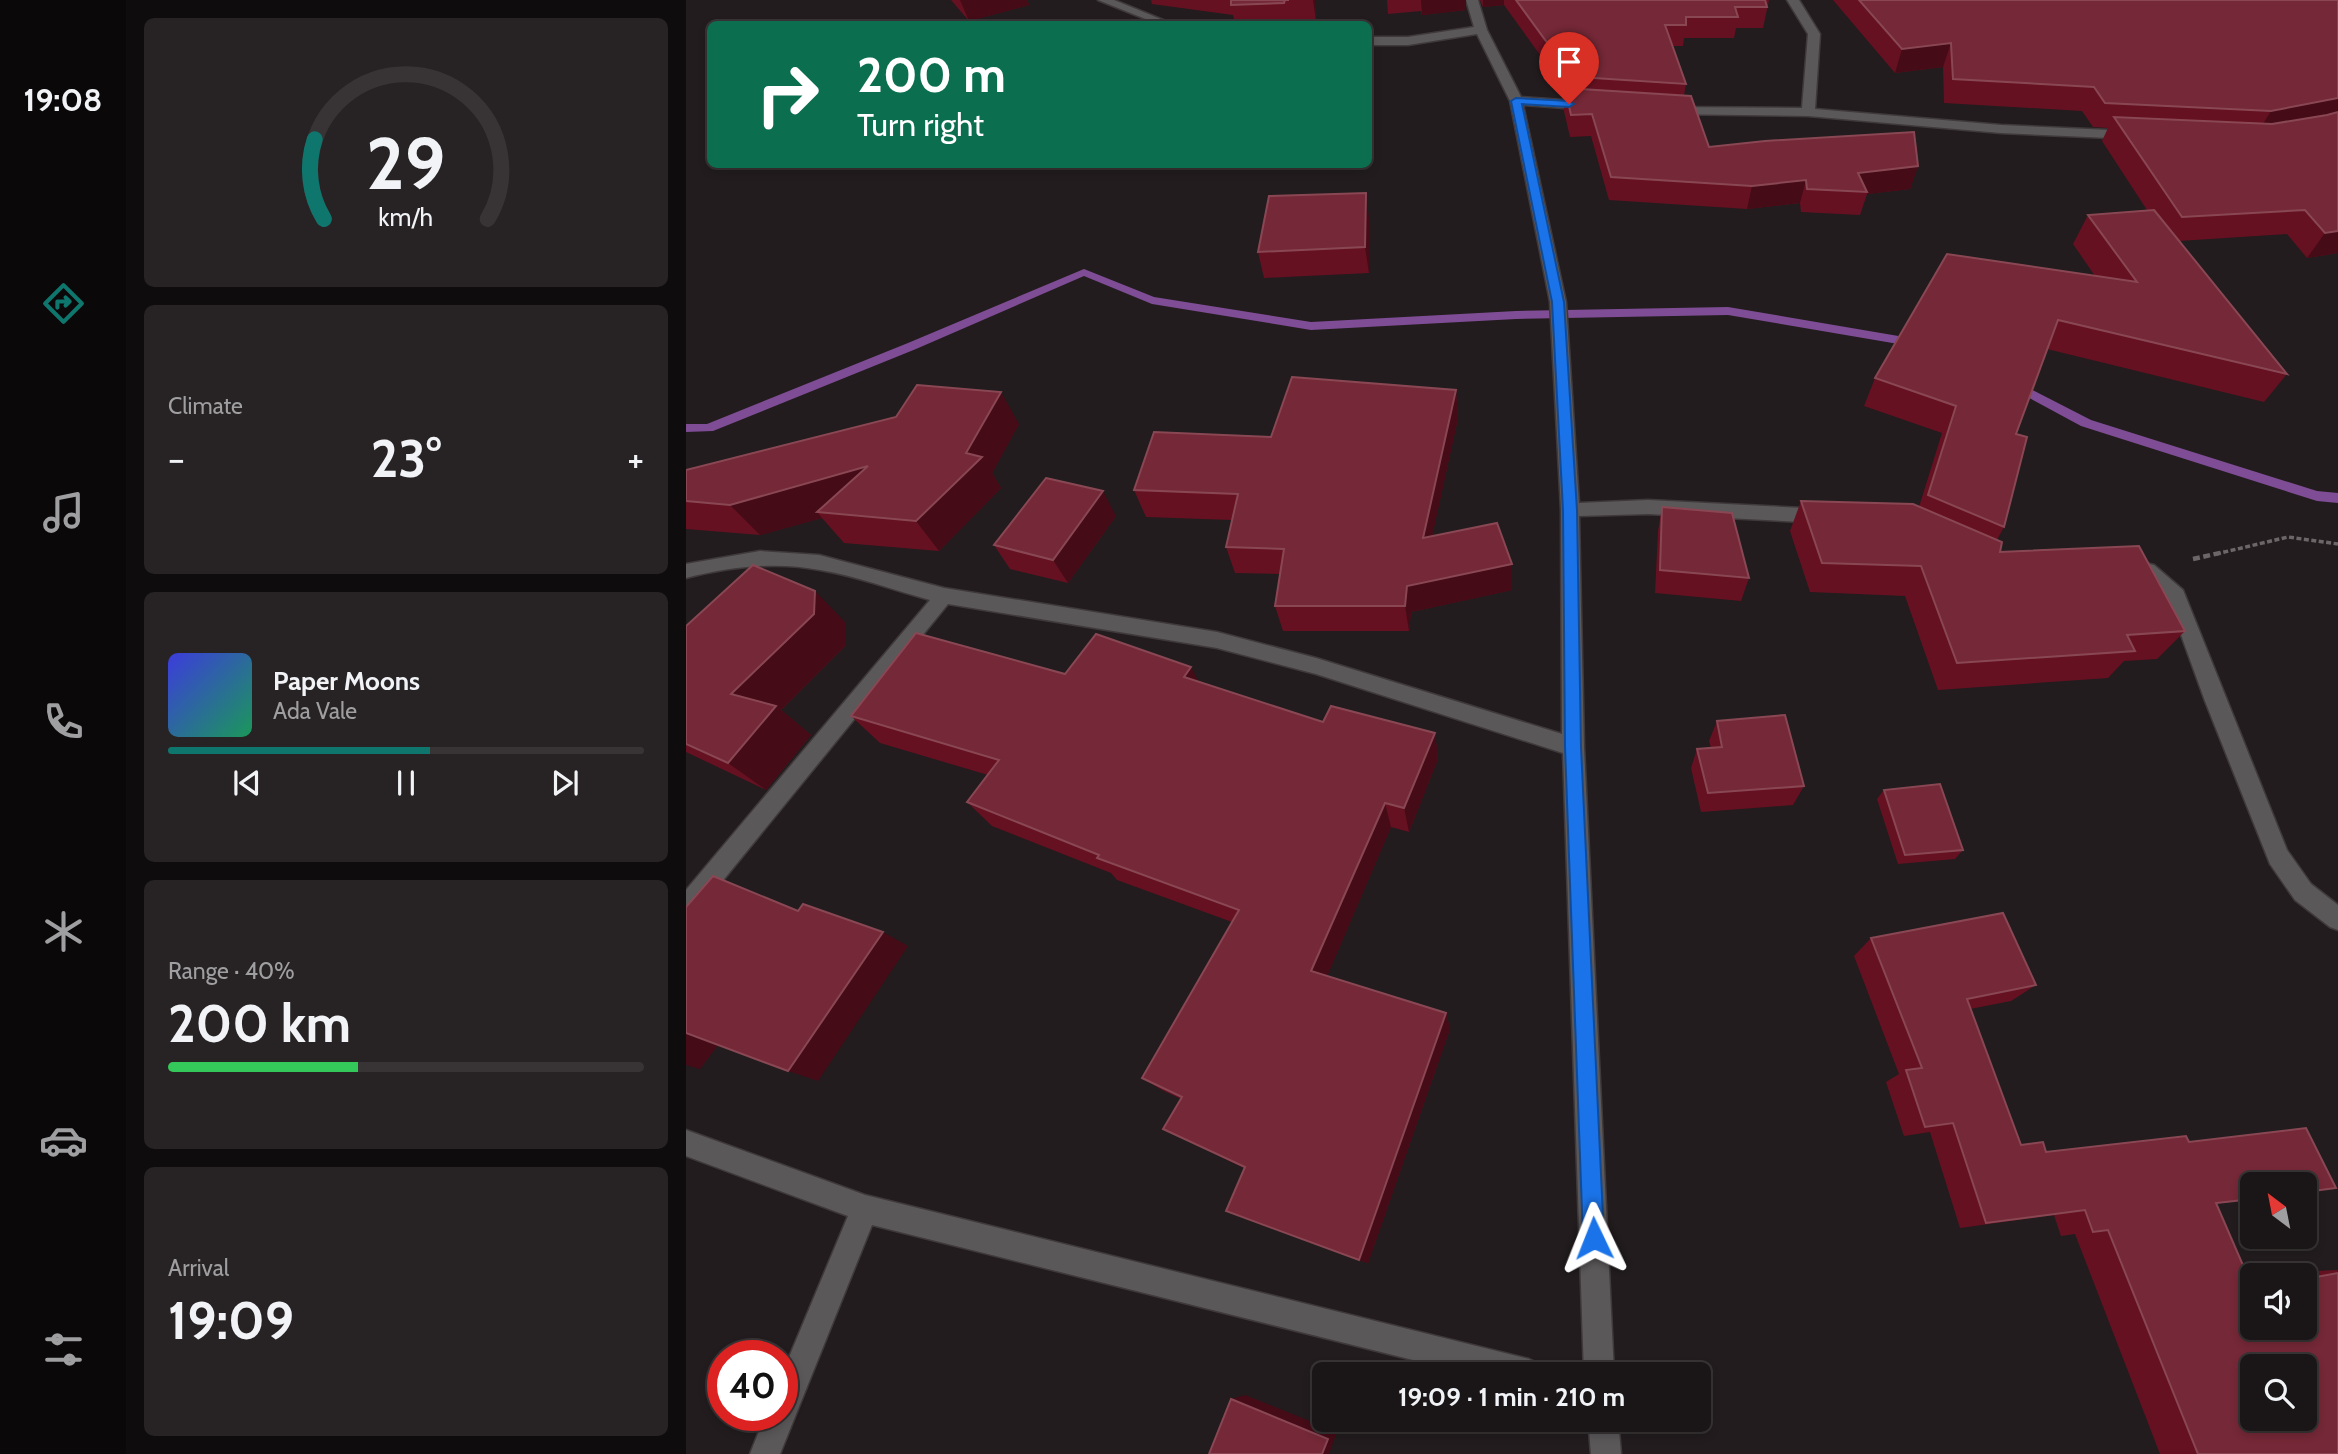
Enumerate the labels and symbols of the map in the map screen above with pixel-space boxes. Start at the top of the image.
pin [1539,32,1599,104]
north arrow [2240,1172,2317,1250]
position arrow [1557,1201,1631,1275]
speed limit sign: 40 [707,1340,798,1431]

